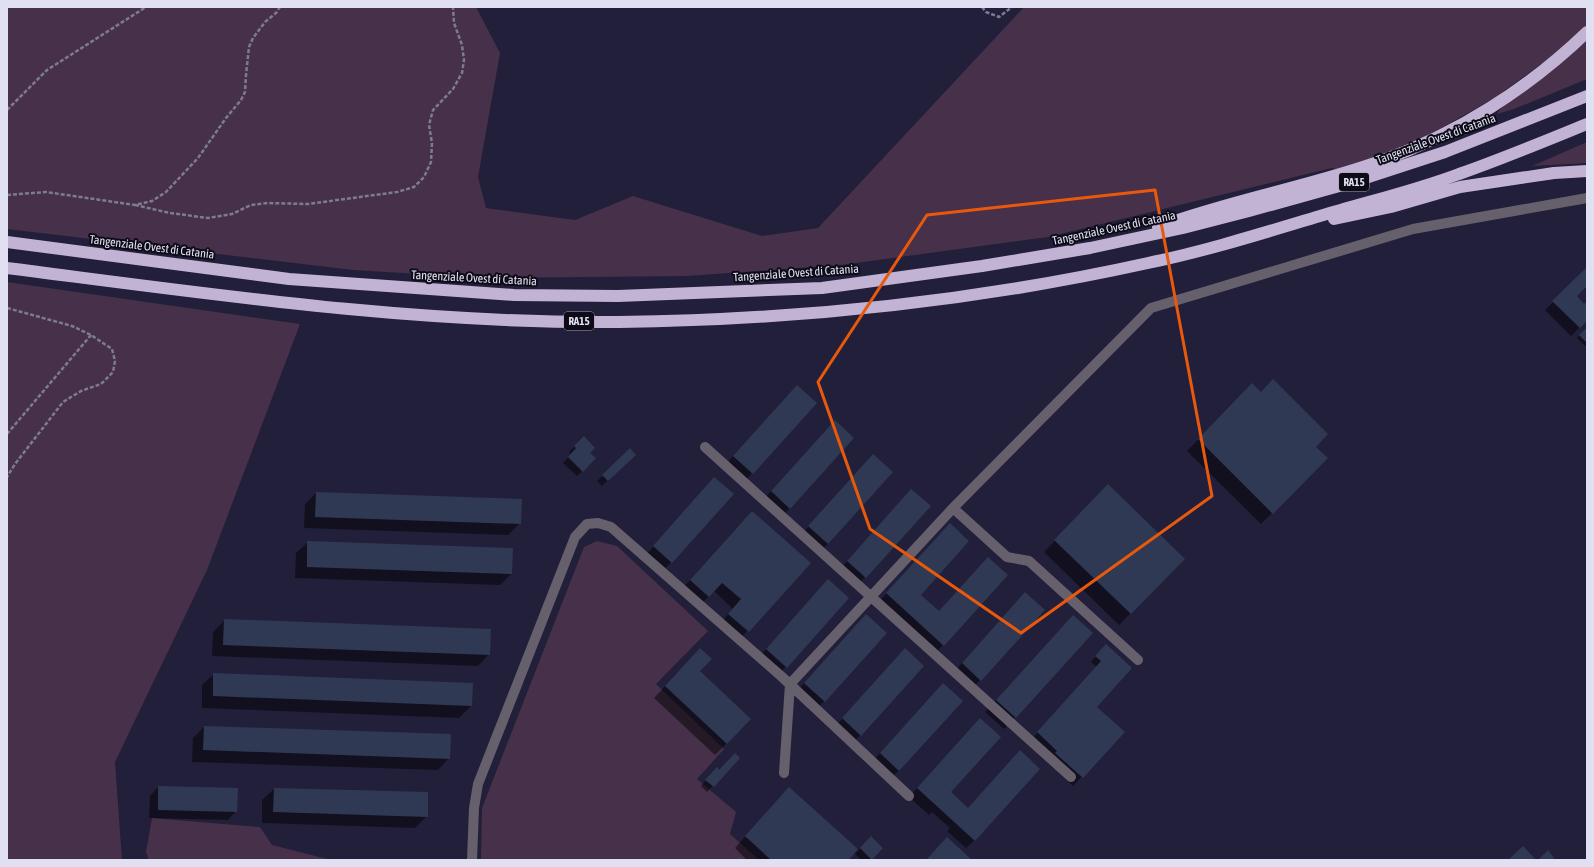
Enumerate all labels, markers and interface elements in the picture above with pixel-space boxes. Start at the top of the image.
street label: Tangenziale Ovest di Catania [1375,111,1497,167]
road number: RA15 [1339,173,1369,191]
street label: Tangenziale Ovest di Catania [1051,208,1177,248]
street label: Tangenziale Ovest di Catania [89,232,215,262]
street label: Tangenziale Ovest di Catania [733,262,859,284]
street label: Tangenziale Ovest di Catania [411,268,537,288]
road number: RA15 [564,312,594,330]

